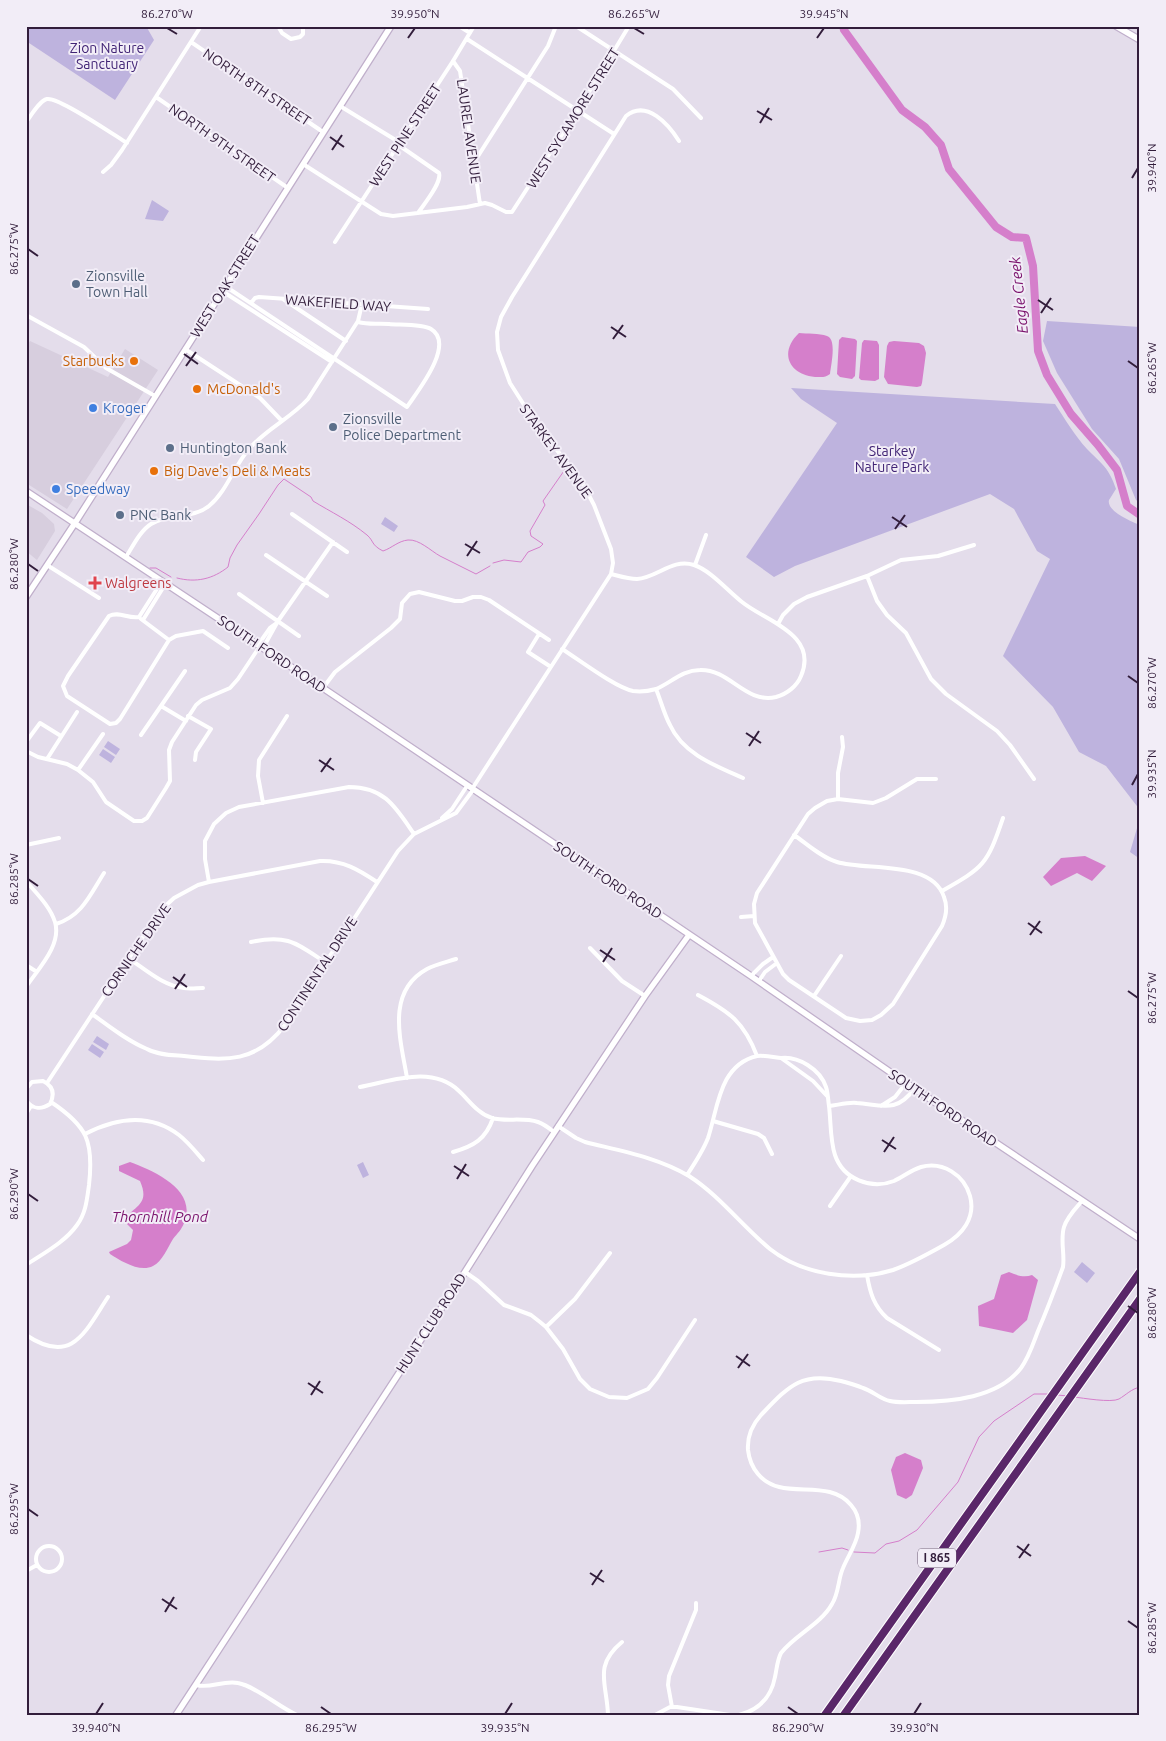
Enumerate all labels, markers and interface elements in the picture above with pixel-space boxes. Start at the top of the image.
text: 86.270°W [141,7,193,20]
text: 39.950°N [390,7,440,20]
text: 86.265°W [608,7,660,20]
text: 39.945°N [799,7,849,20]
park label: Zion Nature Sanctuary [70,40,144,72]
street label: NORTH 8TH STREET [200,45,314,129]
street label: WEST SYCAMORE STREET [523,45,623,191]
street label: LAUREL AVENUE [454,78,484,185]
street label: WEST PINE STREET [366,80,444,189]
street label: NORTH 9TH STREET [166,100,278,186]
text: 39.940°N [1145,143,1158,193]
text: 86.275°W [7,223,20,275]
street label: WEST OAK STREET [187,232,263,340]
water label: Eagle Creek [1006,255,1031,334]
place label: Zionsville Town Hall [86,268,148,300]
marker: Zionsville Town Hall [70,278,82,290]
street label: WAKEFIELD WAY [284,291,392,315]
text: 86.265°W [1145,342,1158,394]
place label: Starbucks [63,353,124,369]
marker: Starbucks [128,355,140,367]
place label: McDonald's [207,381,280,397]
marker: McDonald's [191,383,203,395]
place label: Kroger [103,400,147,416]
street label: STARKEY AVENUE [516,401,596,501]
marker: Kroger [87,402,99,414]
place label: Zionsville Police Department [343,411,461,443]
marker: Zionsville Police Department [327,421,339,433]
place label: Huntington Bank [180,440,287,456]
marker: Huntington Bank [164,442,176,454]
park label: Starkey Nature Park [855,443,929,475]
place label: Big Dave's Deli & Meats [164,463,311,479]
marker: Big Dave's Deli & Meats [148,465,160,477]
place label: Speedway [66,481,130,497]
marker: Speedway [50,483,62,495]
place label: PNC Bank [130,507,191,523]
marker: PNC Bank [114,509,126,521]
text: 86.280°W [7,538,20,590]
place label: Walgreens [105,575,171,591]
marker: Walgreens [89,577,101,589]
street label: SOUTH FORD ROAD [215,612,329,696]
text: 86.270°W [1145,657,1158,709]
text: 39.935°N [1145,749,1158,799]
street label: SOUTH FORD ROAD [551,838,665,922]
text: 86.285°W [7,853,20,905]
street label: CORNICHE DRIVE [98,900,174,1000]
street label: CONTINENTAL DRIVE [274,913,360,1035]
text: 86.275°W [1145,972,1158,1024]
street label: SOUTH FORD ROAD [886,1066,1000,1150]
text: 86.290°W [7,1168,20,1220]
water label: Thornhill Pond [112,1208,209,1225]
street label: HUNT CLUB ROAD [393,1270,469,1376]
text: 86.280°W [1145,1287,1158,1339]
text: 86.295°W [7,1483,20,1535]
road number: I 865 [918,1549,956,1568]
text: 86.285°W [1145,1602,1158,1654]
text: 39.940°N [71,1721,121,1734]
text: 86.295°W [305,1721,357,1734]
text: 39.935°N [480,1721,530,1734]
text: 86.290°W [772,1721,824,1734]
text: 39.930°N [889,1721,939,1734]

